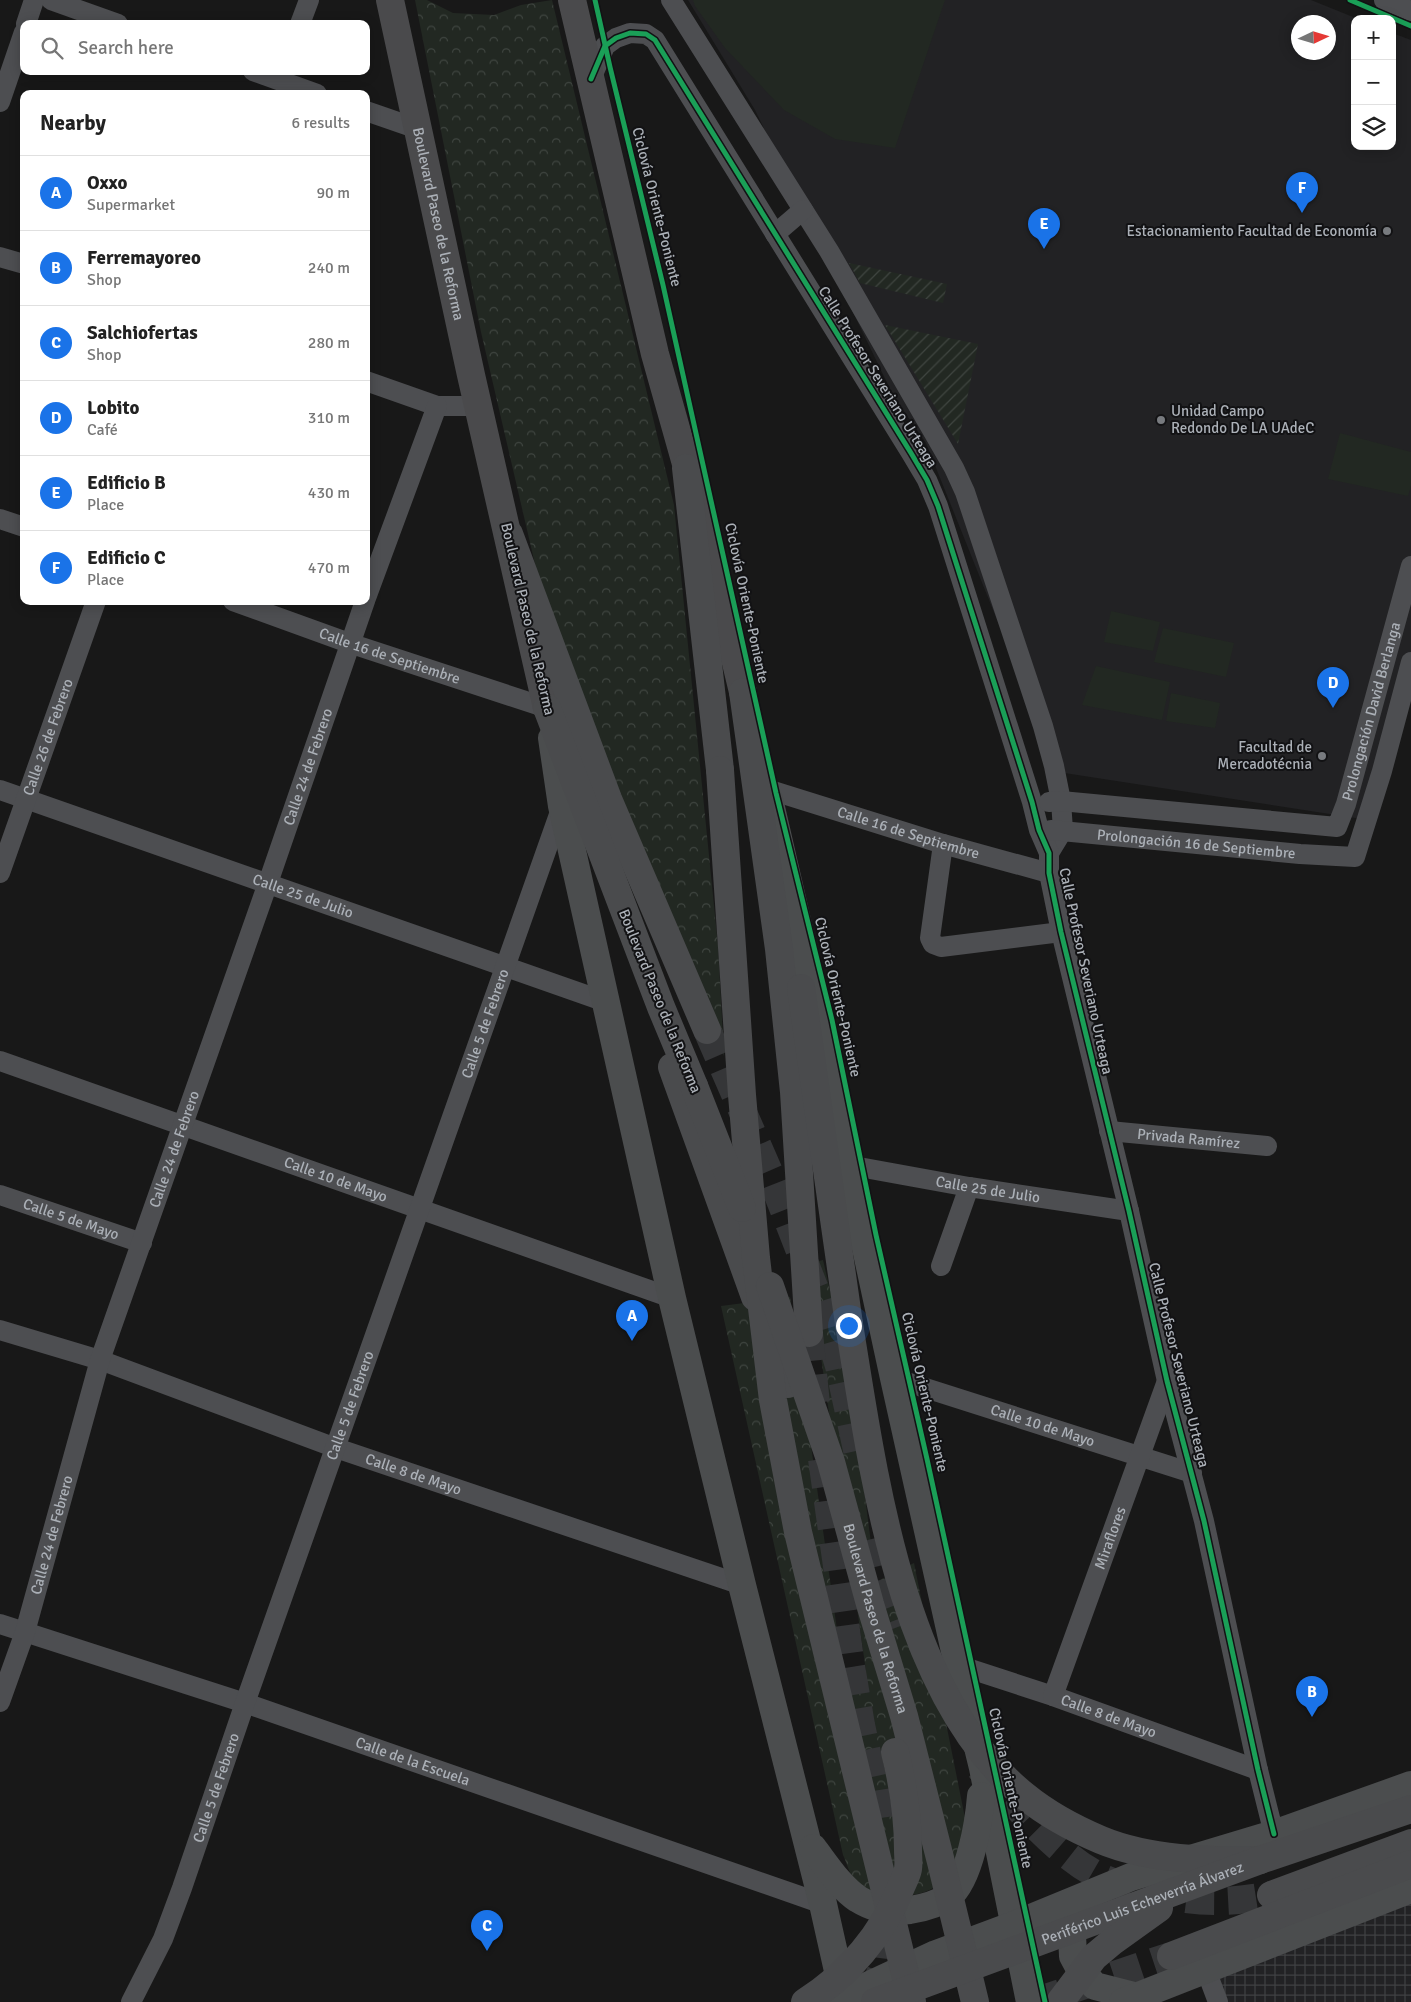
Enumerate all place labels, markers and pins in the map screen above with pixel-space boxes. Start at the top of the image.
pin: F [1286,172,1318,213]
pin: E [1028,208,1060,249]
place label: Estacionamiento Facultad de Economía [1127,222,1377,240]
marker: Estacionamiento Facultad de Economía [1381,225,1393,237]
place label: Unidad Campo Redondo De LA UAdeC [1171,402,1314,437]
marker: Unidad Campo Redondo De LA UAdeC [1155,414,1167,426]
pin: D [1317,667,1349,708]
place label: Facultad de Mercadotécnia [1217,738,1312,773]
marker: Facultad de Mercadotécnia [1316,750,1328,762]
pin: A [616,1300,648,1341]
pin: B [1296,1676,1328,1717]
pin: C [471,1910,503,1951]

